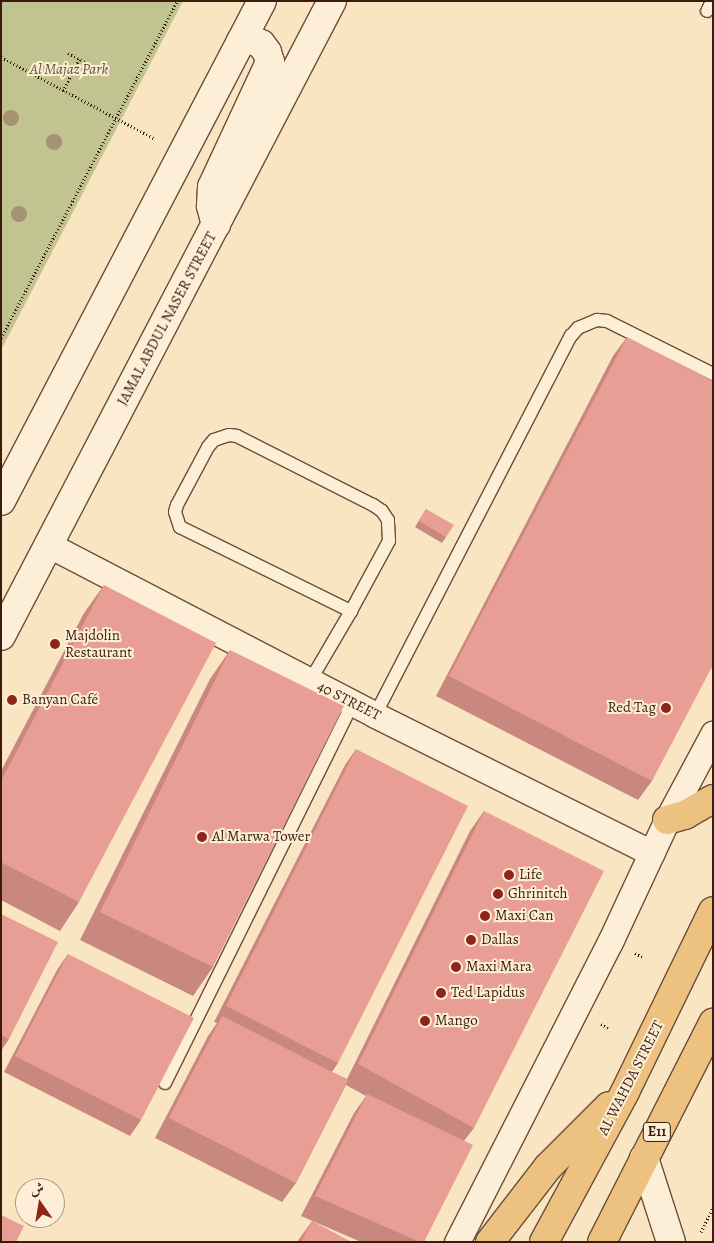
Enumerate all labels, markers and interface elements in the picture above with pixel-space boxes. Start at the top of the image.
park label: Al Majaz Park [30,61,108,79]
street label: JAMAL ABDUL NASER STREET [113,229,221,409]
place label: Majdolin Restaurant [65,626,132,661]
marker: Majdolin Restaurant [49,638,61,650]
street label: 40 STREET [314,677,384,725]
place label: Banyan Café [22,691,98,709]
marker: Banyan Café [6,694,18,706]
place label: Red Tag [608,699,656,717]
marker: Red Tag [660,702,672,714]
place label: Al Marwa Tower [212,828,310,846]
marker: Al Marwa Tower [196,831,208,843]
place label: Life [519,866,542,884]
marker: Life [503,869,515,881]
place label: Ghrinitch [508,885,568,903]
marker: Ghrinitch [492,888,504,900]
place label: Maxi Can [495,907,553,925]
marker: Maxi Can [479,910,491,922]
place label: Dallas [481,931,519,949]
marker: Dallas [465,934,477,946]
place label: Maxi Mara [466,958,532,976]
marker: Maxi Mara [450,961,462,973]
place label: Ted Lapidus [451,984,525,1002]
marker: Ted Lapidus [435,987,447,999]
place label: Mango [435,1012,478,1030]
marker: Mango [419,1015,431,1027]
street label: AL WAHDA STREET [594,1018,668,1138]
road number: E11 [642,1120,672,1144]
north arrow [15,1178,65,1228]
text: ش [28,1178,46,1200]

